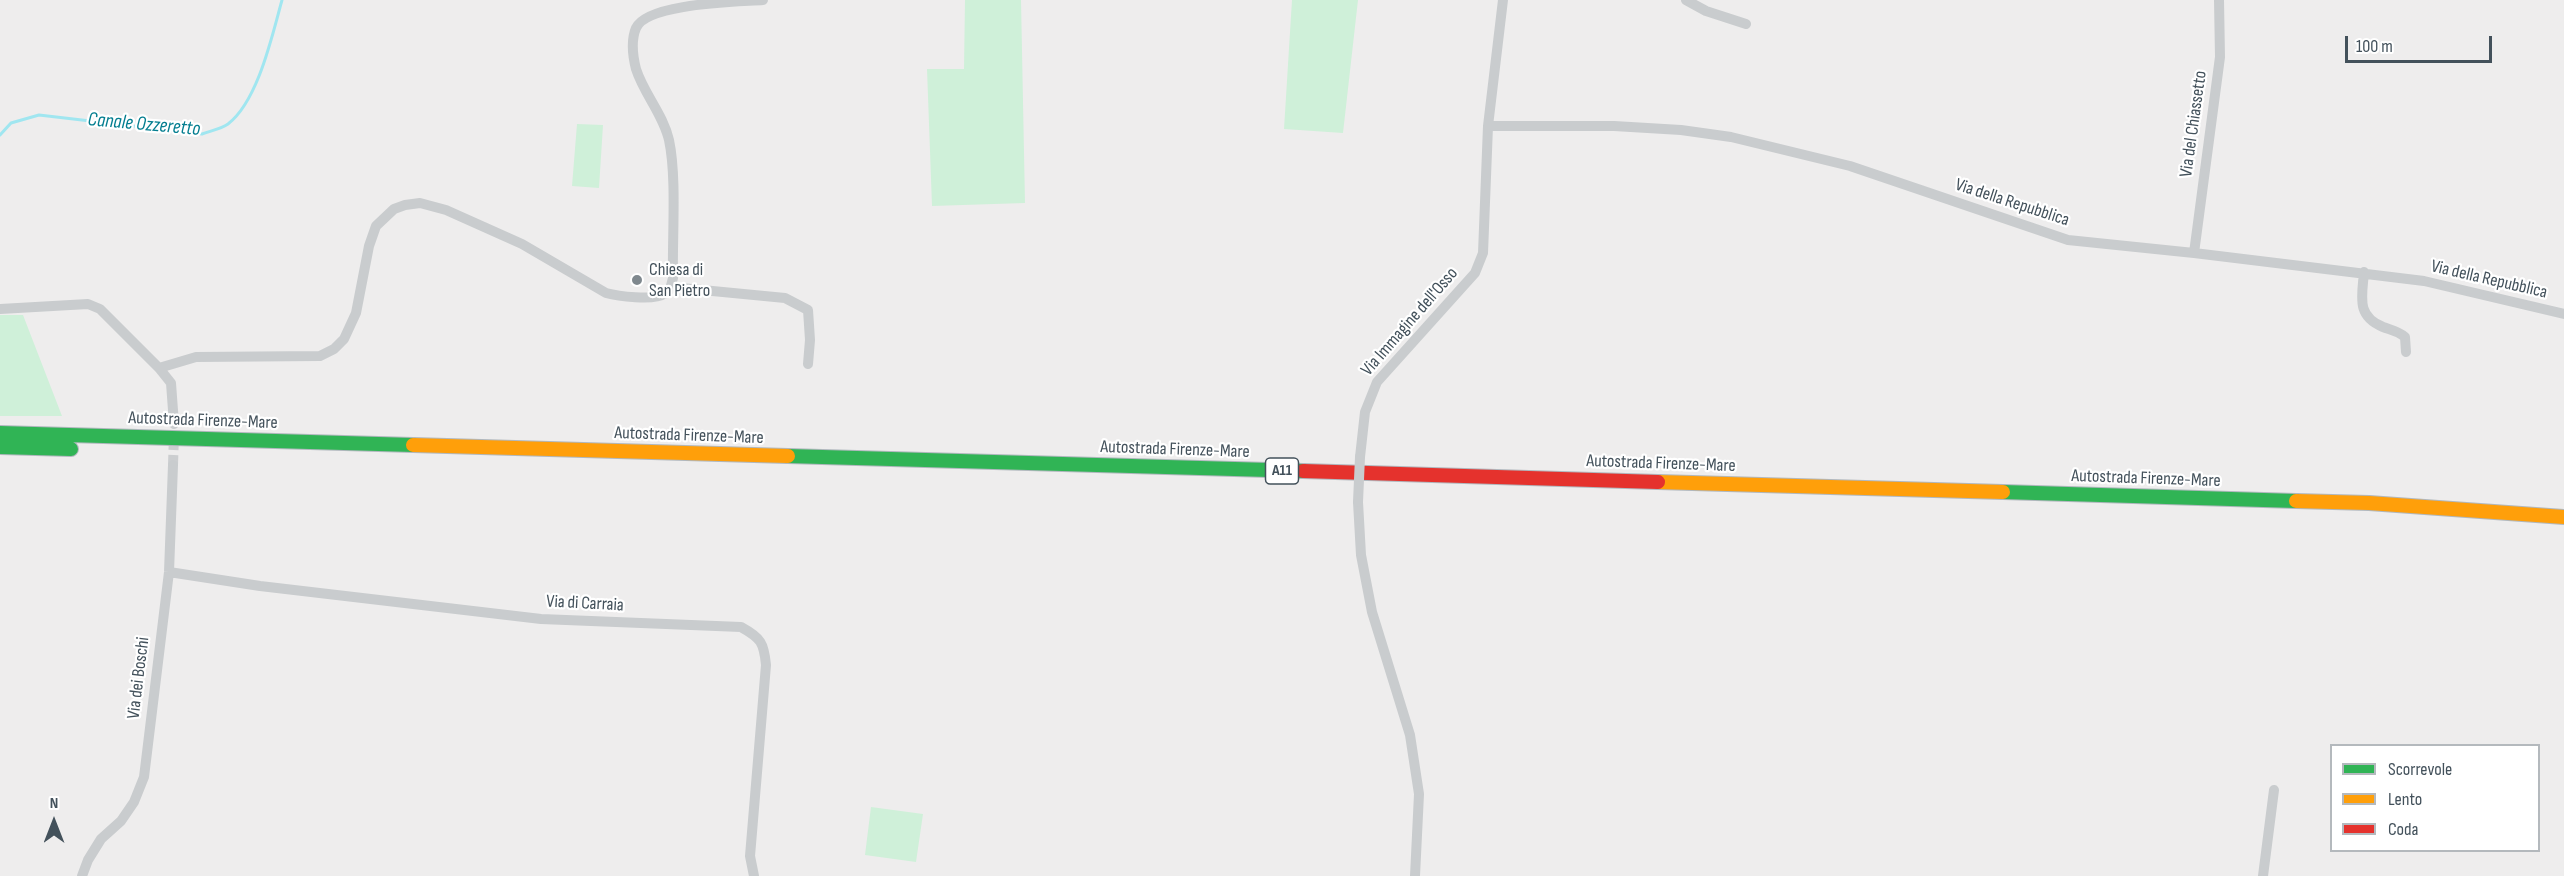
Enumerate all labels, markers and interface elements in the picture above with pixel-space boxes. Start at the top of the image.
scale bar [2348,24,2495,62]
text: 100 m [2356,36,2393,57]
street label: Via del Chiassetto [2176,69,2212,179]
water label: Canale Ozzeretto [87,108,201,142]
street label: Via della Repubblica [1952,174,2072,232]
street label: Via della Repubblica [2429,256,2549,304]
place label: Chiesa di San Pietro [649,259,710,302]
street label: Via Immagine dell'Osso [1357,263,1463,381]
marker: Chiesa di San Pietro [630,273,644,287]
street label: Autostrada Firenze-Mare [128,408,278,434]
street label: Autostrada Firenze-Mare [614,423,764,449]
street label: Autostrada Firenze-Mare [1100,437,1250,463]
street label: Autostrada Firenze-Mare [1586,451,1736,477]
road number: A11 [1266,458,1298,484]
street label: Autostrada Firenze-Mare [2071,466,2221,492]
street label: Via di Carraia [546,591,624,617]
street label: Via dei Boschi [123,636,155,720]
legend [2330,744,2540,852]
text: Scorrevole [2388,759,2452,780]
text: Lento [2388,789,2422,810]
north arrow [24,792,84,852]
text: N [50,794,58,813]
text: Coda [2388,819,2418,840]

